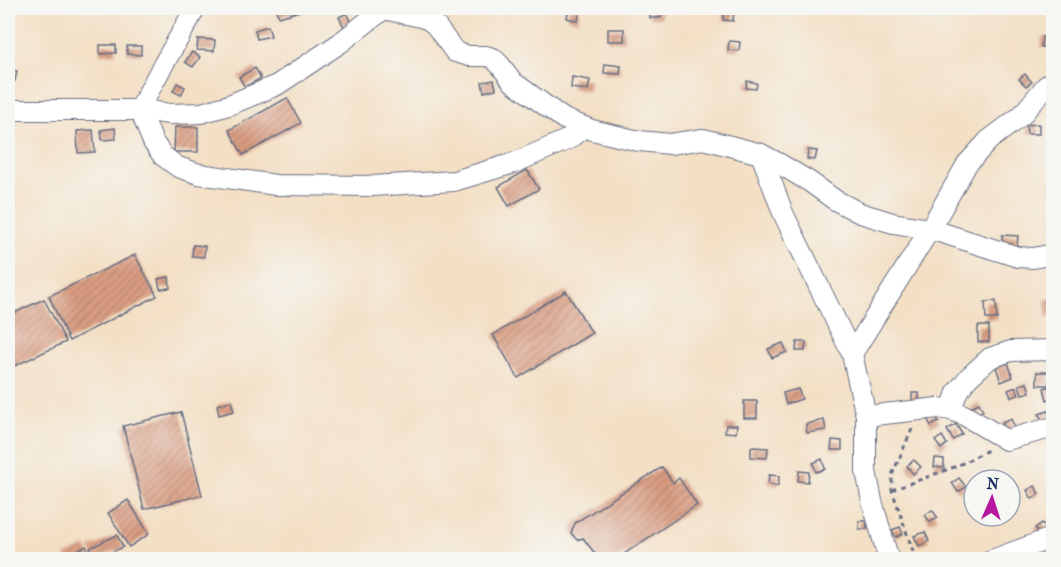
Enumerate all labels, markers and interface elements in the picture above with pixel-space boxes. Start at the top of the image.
north arrow [962,468,1022,528]
text: N [986,474,1000,493]

